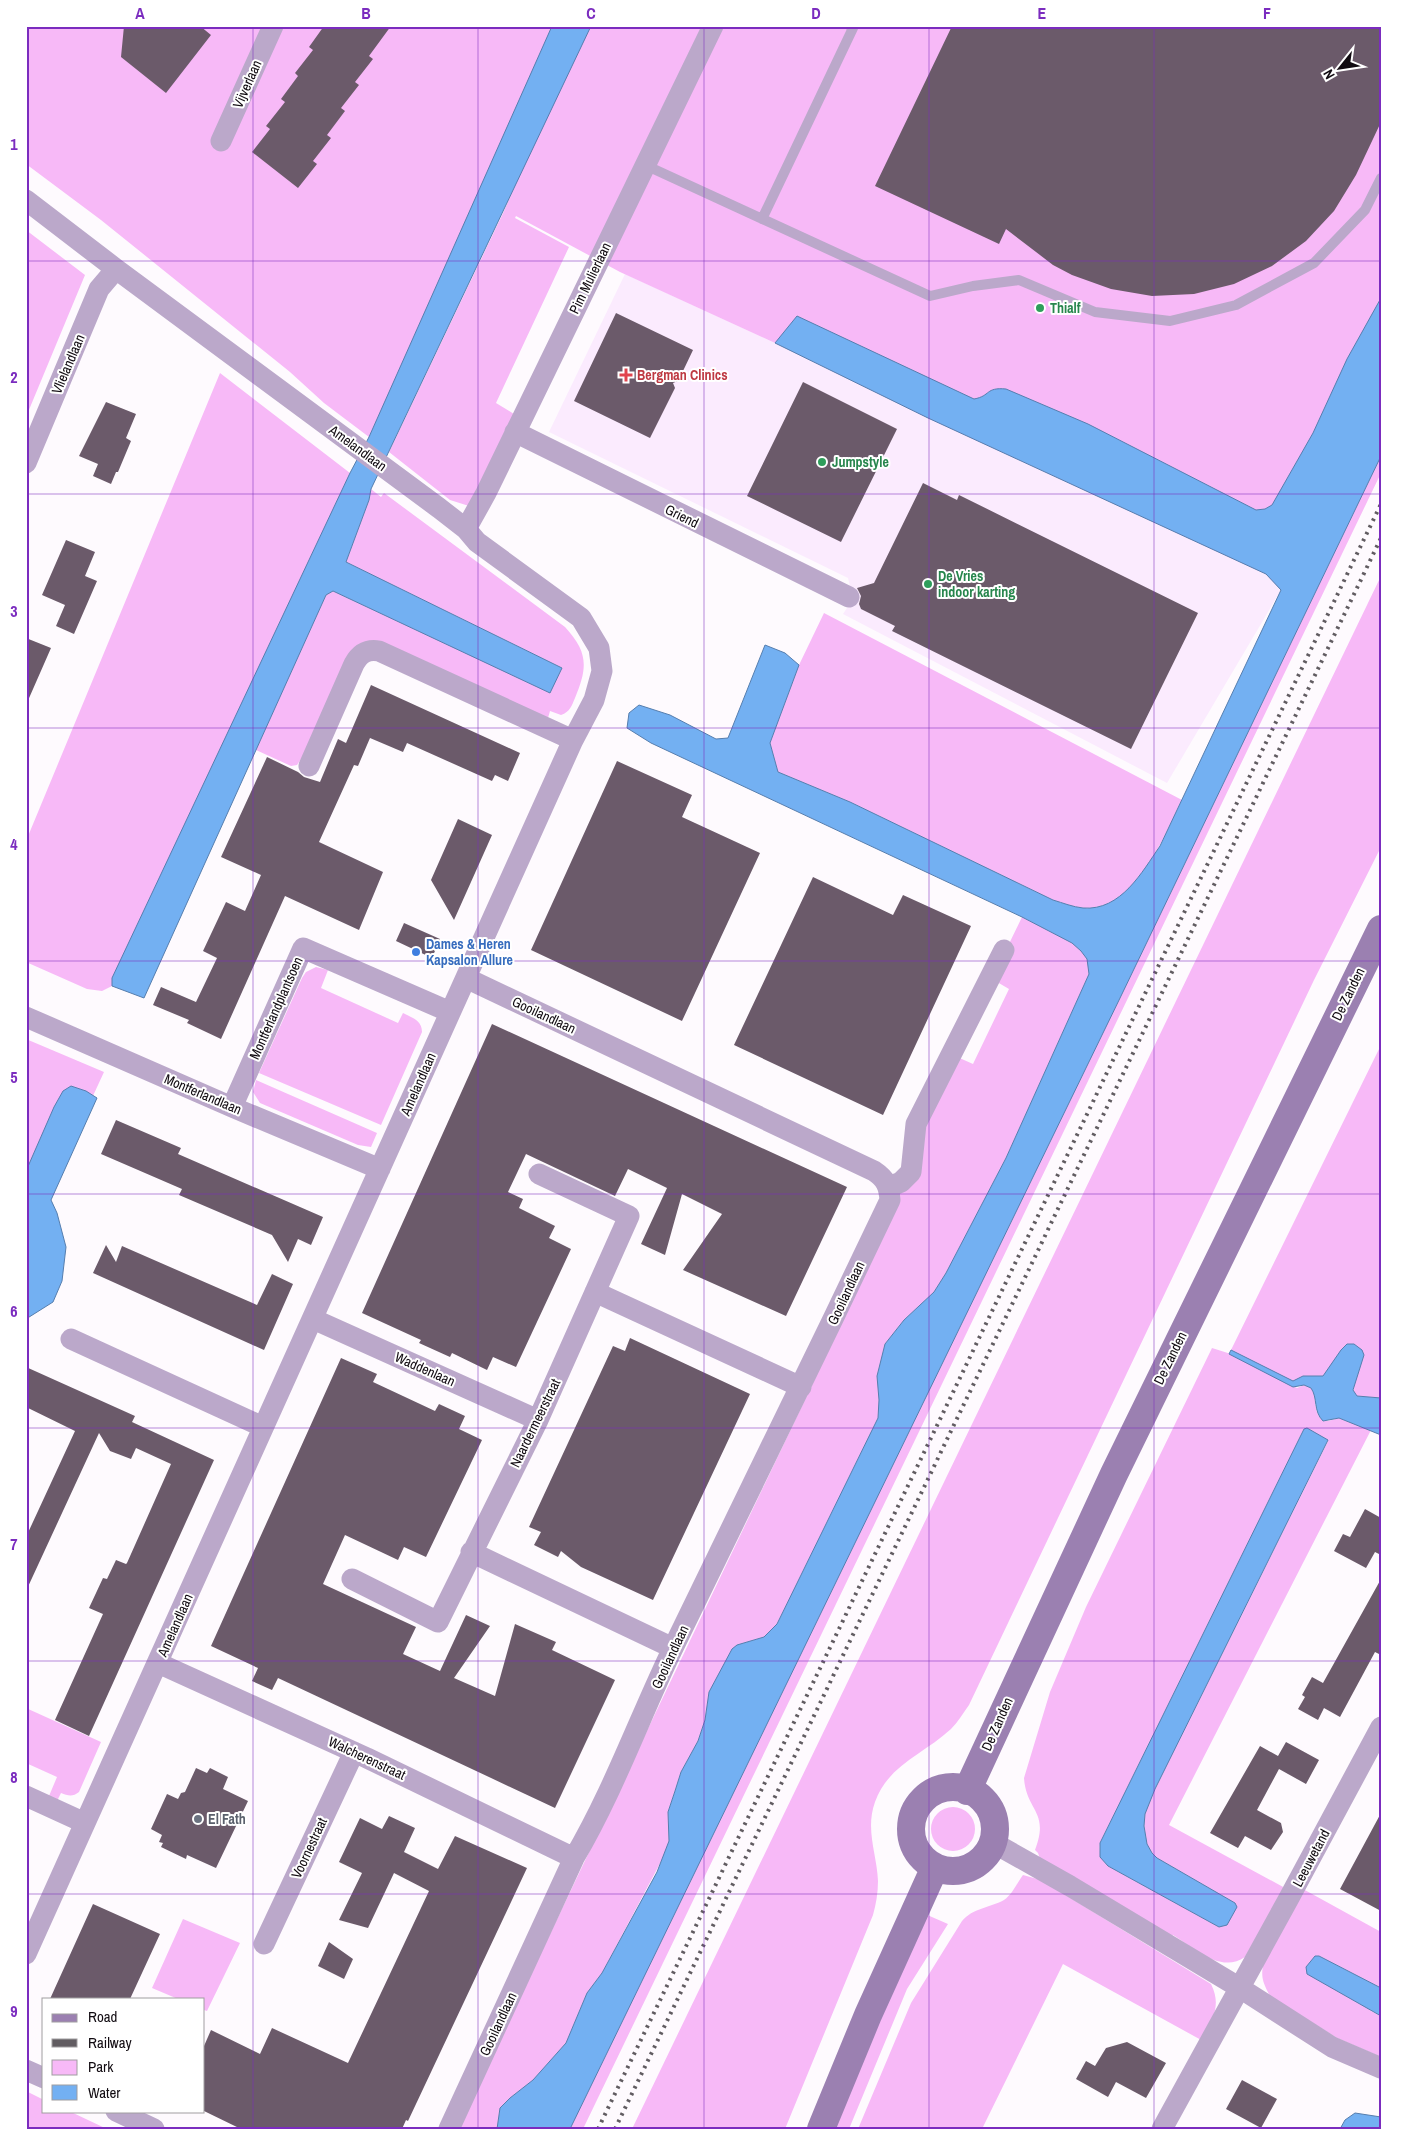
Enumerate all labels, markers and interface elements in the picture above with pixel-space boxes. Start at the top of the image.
text: A [135,2,145,24]
text: B [361,2,371,24]
text: C [586,2,596,24]
text: D [811,2,821,24]
text: E [1038,2,1047,24]
text: F [1263,2,1271,24]
north arrow [1314,42,1364,92]
street label: Vijverlaan [228,57,266,111]
text: N [1319,66,1339,83]
text: 1 [10,133,18,155]
street label: Pim Mulierlaan [565,239,615,317]
place label: Thialf [1050,299,1081,317]
marker: Thialf [1034,302,1046,314]
street label: Vlielandlaan [47,331,89,397]
text: 2 [10,366,18,388]
place label: Bergman Clinics [637,366,728,384]
marker: Bergman Clinics [619,368,633,382]
street label: Amelandlaan [325,420,390,475]
place label: Jumpstyle [832,453,889,471]
marker: Jumpstyle [816,456,828,468]
street label: Griend [662,500,702,532]
place label: De Vries indoor karting [938,567,1015,601]
marker: De Vries indoor karting [922,578,934,590]
text: 3 [10,600,18,622]
text: 4 [10,833,18,855]
place label: Dames & Heren Kapsalon Allure [426,935,513,969]
marker: Dames & Heren Kapsalon Allure [410,946,422,958]
street label: Montferlandplantsoen [245,954,307,1062]
street label: De Zanden [1327,965,1369,1023]
street label: Gooilandlaan [509,992,579,1038]
street label: Amelandlaan [396,1050,440,1119]
text: 5 [10,1066,18,1088]
street label: Montferlandlaan [162,1070,244,1118]
street label: Gooilandlaan [823,1258,869,1328]
text: 6 [10,1300,18,1322]
street label: De Zanden [1149,1329,1191,1387]
street label: Waddenlaan [392,1348,458,1390]
street label: Naardermeerstraat [506,1376,564,1470]
text: 7 [10,1533,18,1555]
street label: Amelandlaan [153,1591,197,1660]
street label: Gooilandlaan [647,1622,693,1692]
street label: De Zanden [977,1694,1017,1754]
street label: Walcherenstraat [326,1732,408,1784]
text: 8 [10,1766,18,1788]
place label: El Fath [208,1810,246,1828]
marker: El Fath [192,1813,204,1825]
street label: Voornestraat [287,1815,331,1881]
street label: Leeuwetand [1288,1826,1334,1890]
street label: Gooilandlaan [475,1989,521,2059]
legend [42,1998,205,2112]
text: 9 [10,2000,18,2022]
text: Road [88,2006,117,2027]
text: Railway [88,2032,133,2053]
text: Park [88,2056,114,2077]
text: Water [88,2082,120,2103]

